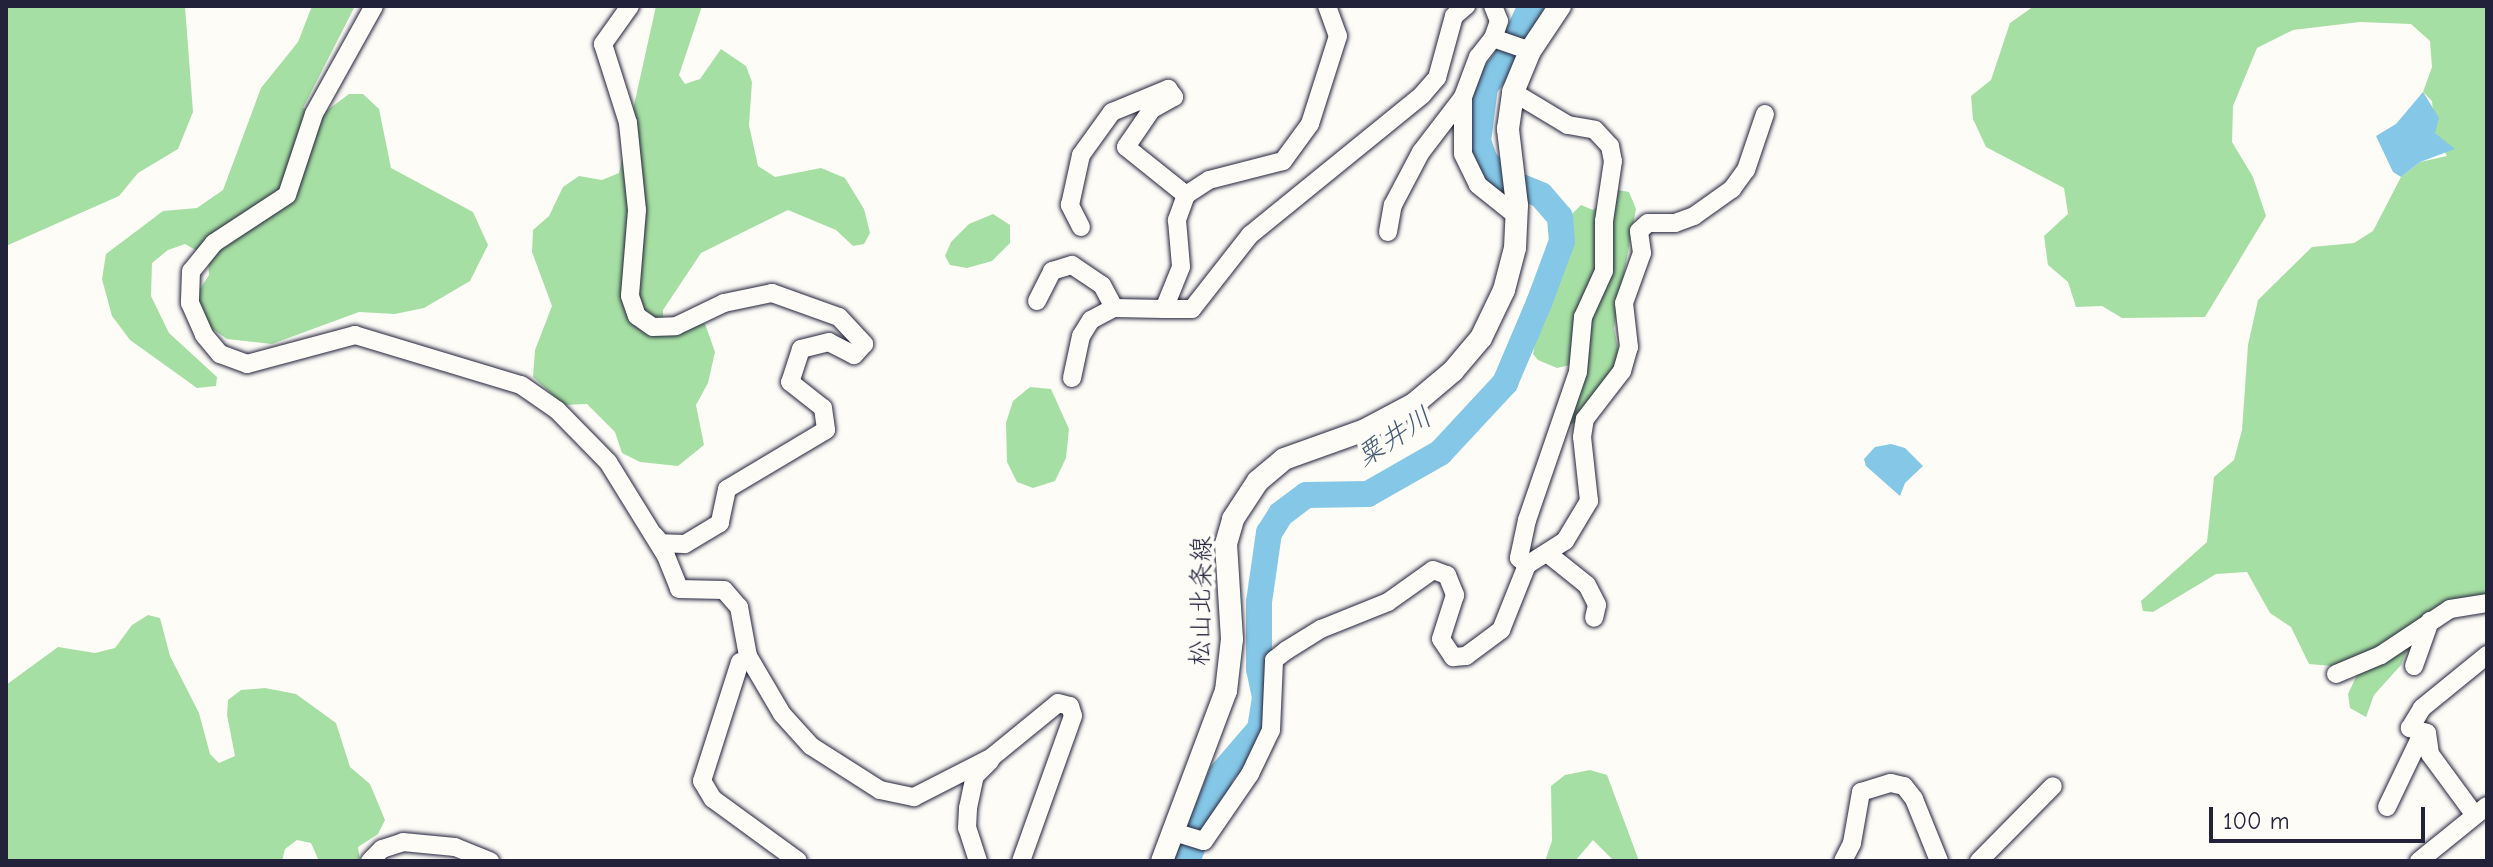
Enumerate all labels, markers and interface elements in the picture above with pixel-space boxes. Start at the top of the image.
water label: 粟井川 [1350,400,1438,474]
street label: 松山北条線 [1185,536,1219,666]
scale bar [2213,791,2429,841]
text: 100 m [2223,807,2290,835]

